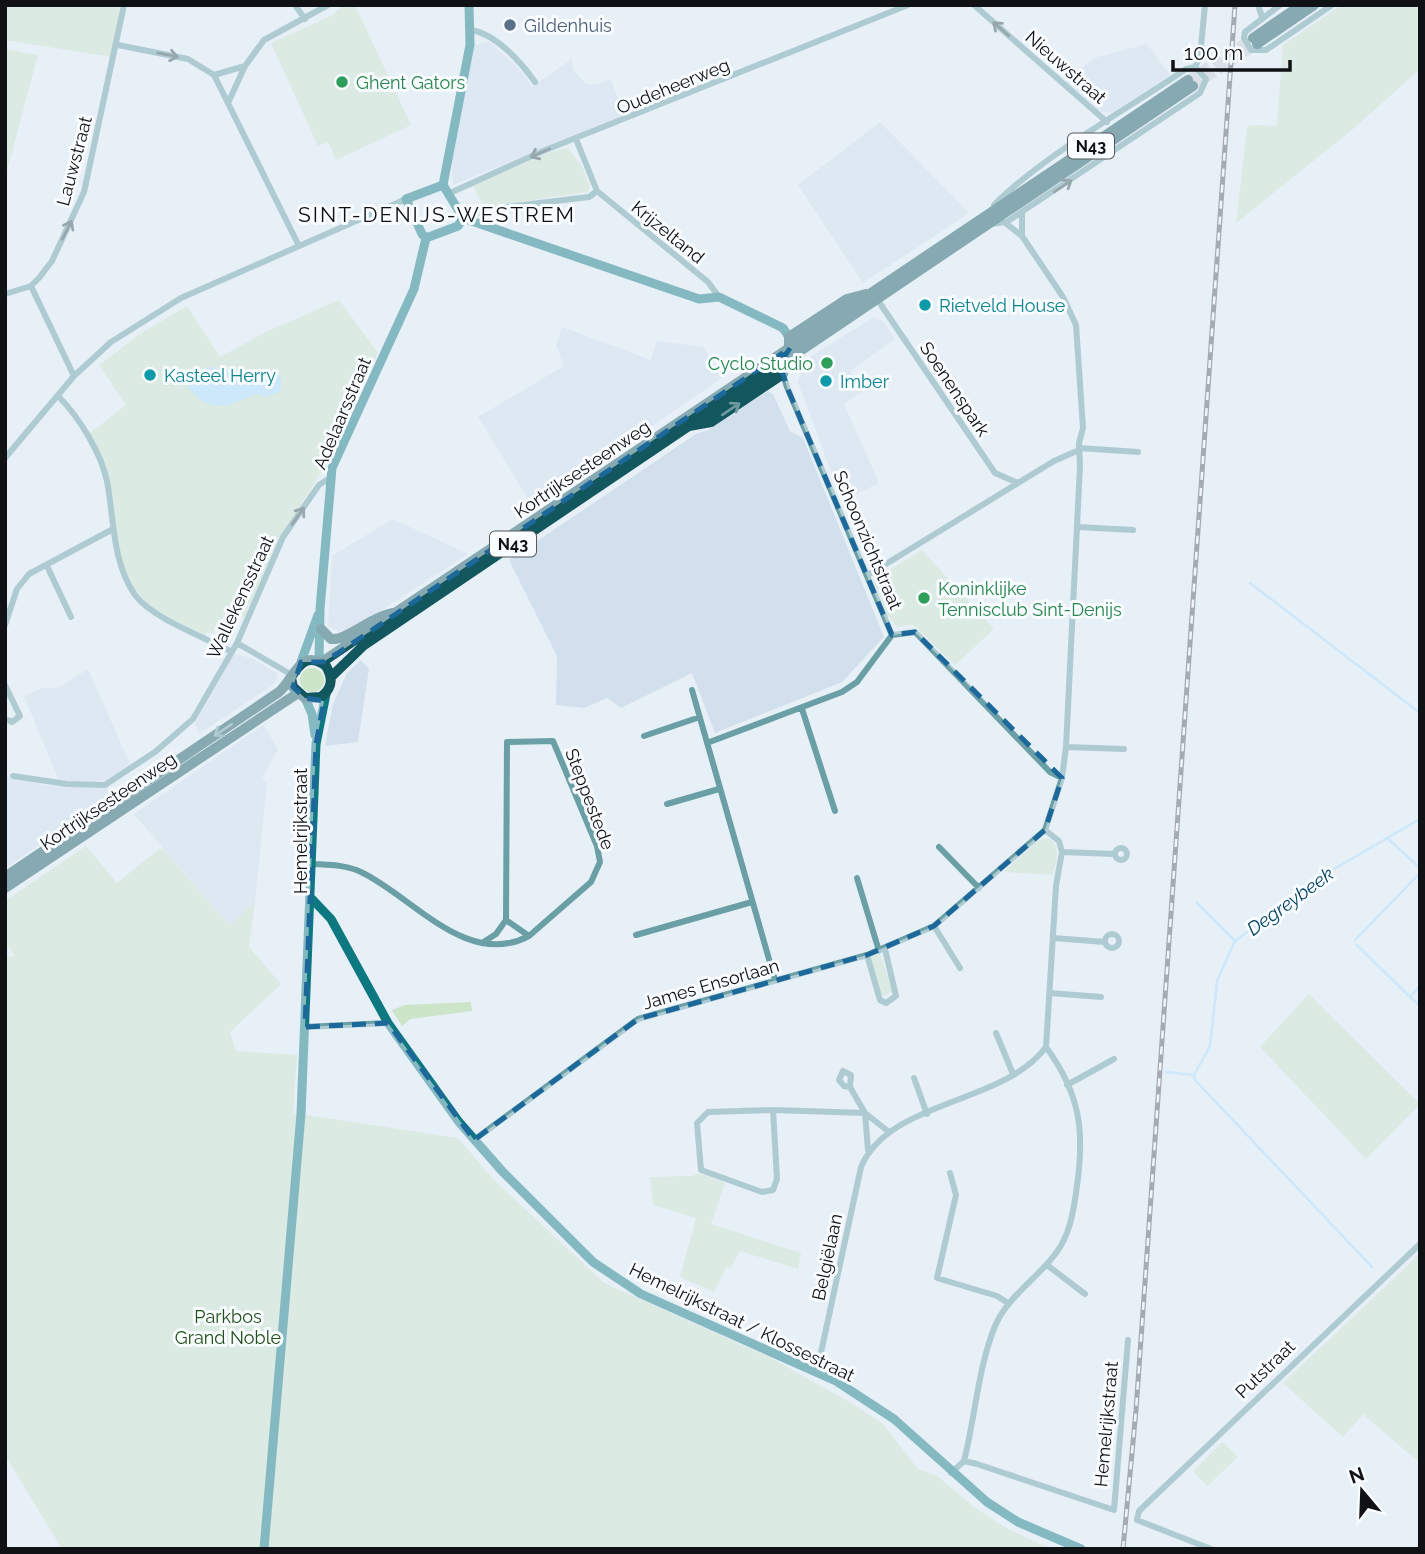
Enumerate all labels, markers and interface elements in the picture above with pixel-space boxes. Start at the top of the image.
place label: Gildenhuis [524,15,612,36]
marker: Gildenhuis [502,17,518,33]
one-way arrow [992,21,1010,37]
street label: Nieuwstraat [1021,26,1111,108]
scale bar [1173,28,1290,72]
text: 100 m [1184,40,1243,65]
one-way arrow [156,48,179,62]
street label: Oudeheerweg [613,54,733,118]
place label: Ghent Gators [356,72,465,93]
marker: Ghent Gators [334,74,350,90]
street label: Lauwstraat [52,114,96,208]
road number: N43 [1068,134,1114,158]
one-way arrow [530,147,551,160]
one-way arrow [1053,179,1072,193]
street label: Krijzeltand [627,196,709,268]
district label: SINT-DENIJS-WESTREM [298,202,576,227]
one-way arrow [61,220,75,241]
place label: Rietveld House [939,295,1066,316]
marker: Rietveld House [917,297,933,313]
street label: Soenenspark [916,338,994,441]
place label: Cyclo Studio [708,353,813,374]
street label: Adelaarsstraat [309,354,375,472]
marker: Cyclo Studio [819,355,835,371]
place label: Kasteel Herry [164,365,276,386]
marker: Kasteel Herry [142,367,158,383]
place label: Imber [840,371,890,392]
marker: Imber [818,373,834,389]
one-way arrow [721,402,740,416]
street label: Kortrijksesteenweg [510,416,654,522]
street label: Schoonzichtstraat [829,467,907,613]
one-way arrow [290,507,305,526]
road number: N43 [490,531,536,556]
street label: Wallekensstraat [202,532,278,662]
place label: Koninklijke Tennisclub Sint-Denijs [938,578,1122,620]
marker: Koninklijke Tennisclub Sint-Denijs [916,590,932,606]
one-way arrow [214,723,233,737]
street label: Steppestede [561,745,619,853]
street label: Kortrijksesteenweg [36,748,180,854]
street label: Hemelrijkstraat [290,768,311,894]
water label: Degreybeek [1242,862,1338,940]
street label: James Ensorlaan [640,955,782,1013]
street label: Belgiëlaan [808,1212,846,1302]
street label: Hemelrijkstraat / Klossestraat [626,1258,858,1386]
park label: Parkbos Grand Noble [175,1306,282,1348]
street label: Putstraat [1231,1336,1299,1402]
street label: Hemelrijkstraat [1090,1360,1122,1488]
north arrow [1327,1456,1397,1526]
text: N [1346,1462,1367,1488]

